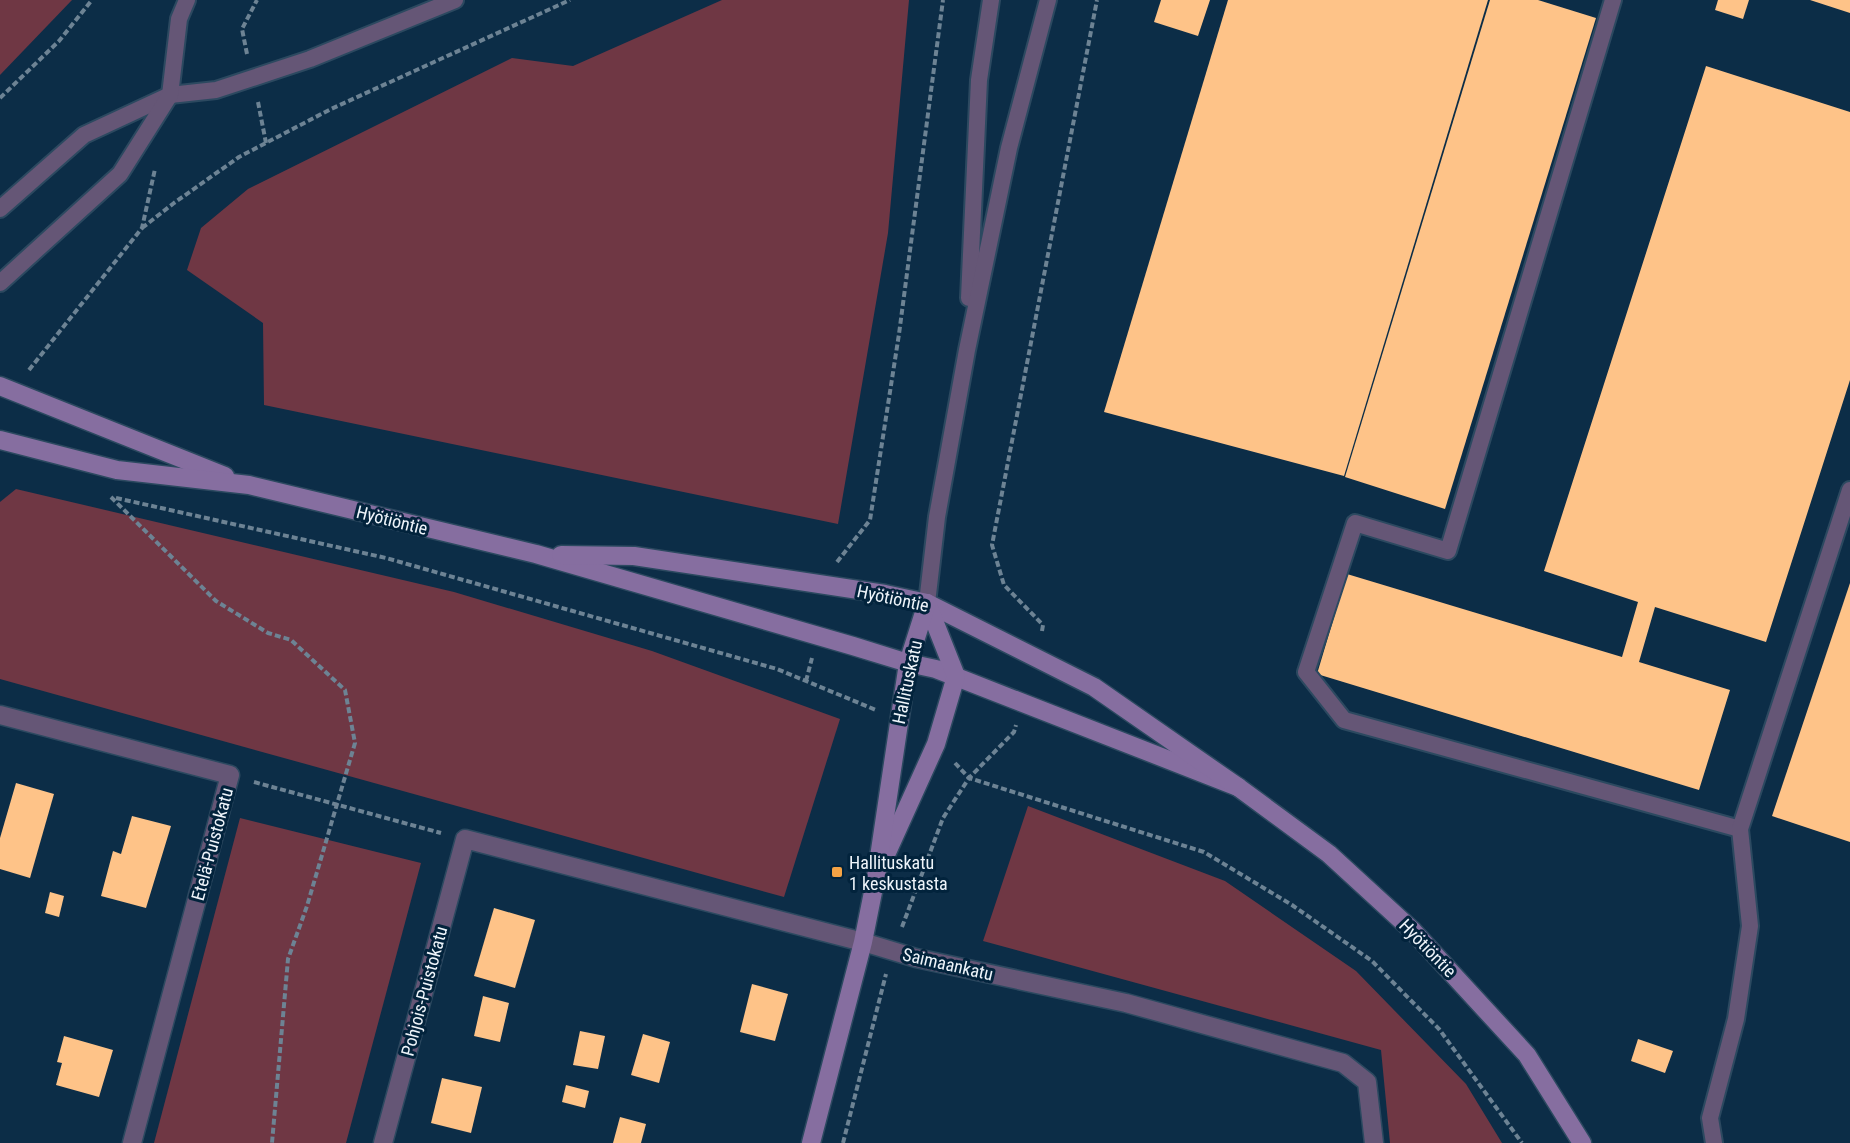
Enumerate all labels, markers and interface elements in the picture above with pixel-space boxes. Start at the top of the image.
street label: Hyötiöntie [354,501,430,539]
street label: Hyötiöntie [855,580,931,616]
street label: Hallituskatu [888,638,926,726]
street label: Etelä-Puistokatu [187,785,237,903]
place label: Hallituskatu 1 keskustasta [849,852,948,894]
marker: Hallituskatu 1 keskustasta [830,865,844,879]
street label: Hyötiöntie [1395,915,1461,981]
street label: Pohjois-Puistokatu [397,924,451,1058]
street label: Saimaankatu [901,943,995,985]

